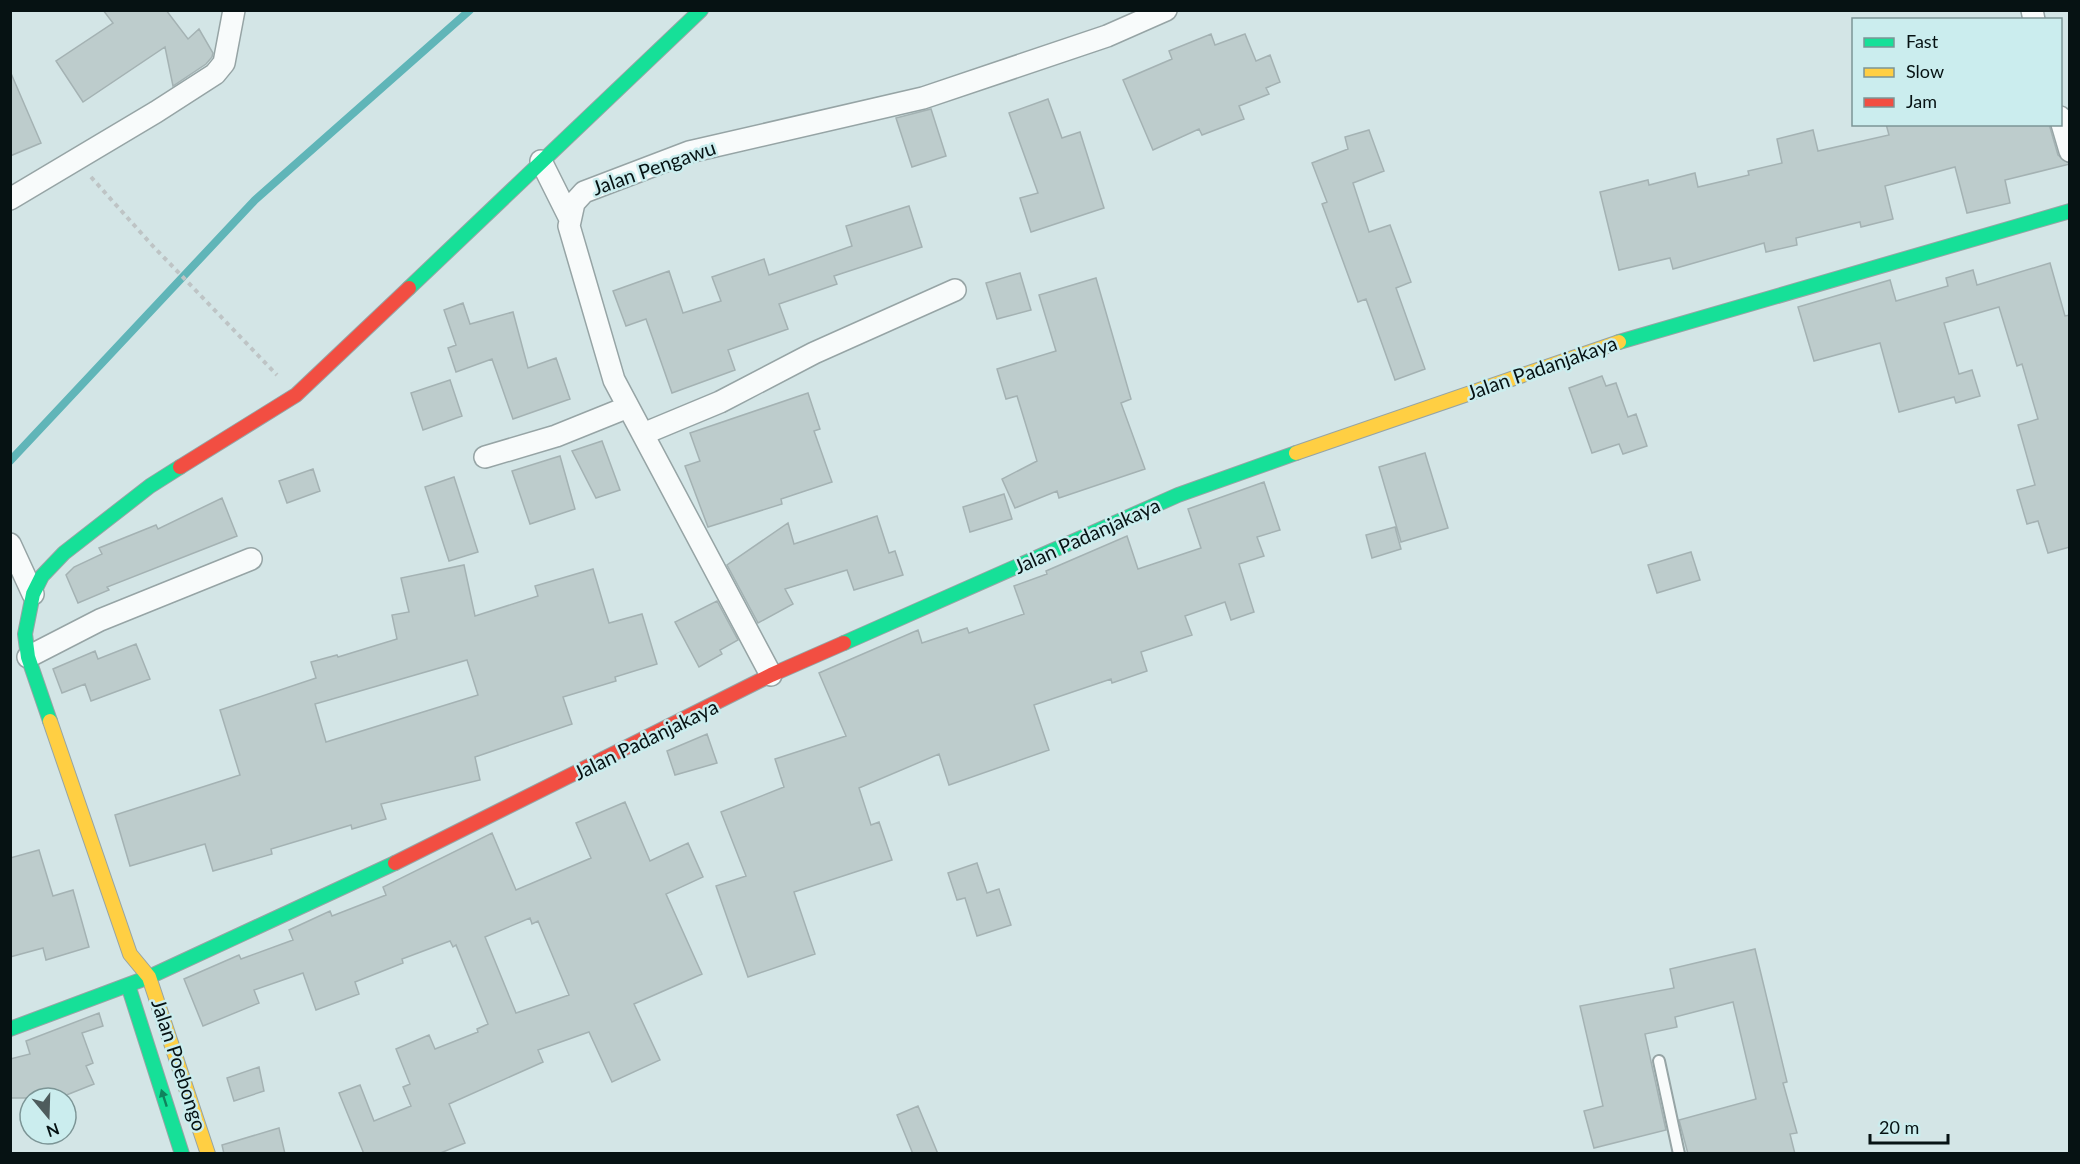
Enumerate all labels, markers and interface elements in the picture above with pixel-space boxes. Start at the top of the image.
legend [1852,18,2062,126]
text: Fast [1906,30,1939,52]
text: Slow [1906,60,1944,82]
text: Jam [1906,90,1937,112]
street label: Jalan Pengawu [589,135,719,199]
street label: Jalan Padanjakaya [1463,330,1620,404]
street label: Jalan Padanjakaya [1010,492,1163,578]
street label: Jalan Padanjakaya [570,694,722,784]
street label: Jalan Poebongo [147,996,213,1134]
north arrow [18,1086,78,1146]
one-way arrow [158,1089,168,1107]
scale bar [1870,1107,1948,1145]
text: 20 m [1879,1116,1919,1138]
text: N [44,1120,62,1142]

